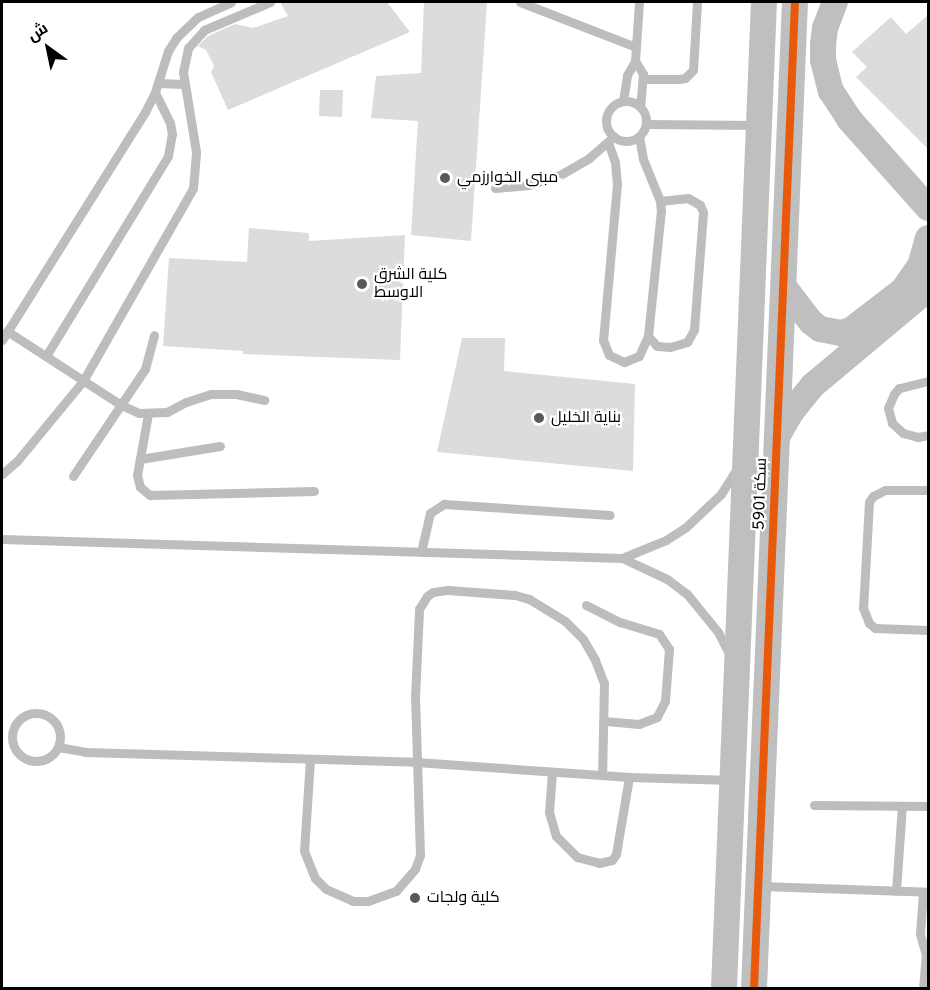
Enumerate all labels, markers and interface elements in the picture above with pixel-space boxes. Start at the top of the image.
north arrow [18,18,78,78]
text: ش [24,19,52,47]
place label: مبنى الخوارزمي [457,168,558,188]
marker: مبنى الخوارزمي [438,171,452,185]
place label: كلية الشرق الاوسط [374,265,447,303]
marker: كلية الشرق الاوسط [355,277,369,291]
place label: بناية الخليل [551,408,621,428]
marker: بناية الخليل [532,411,546,425]
street label: سكة 5901 [750,458,772,530]
place label: كلية ولجات [427,888,500,908]
marker: كلية ولجات [408,891,422,905]

